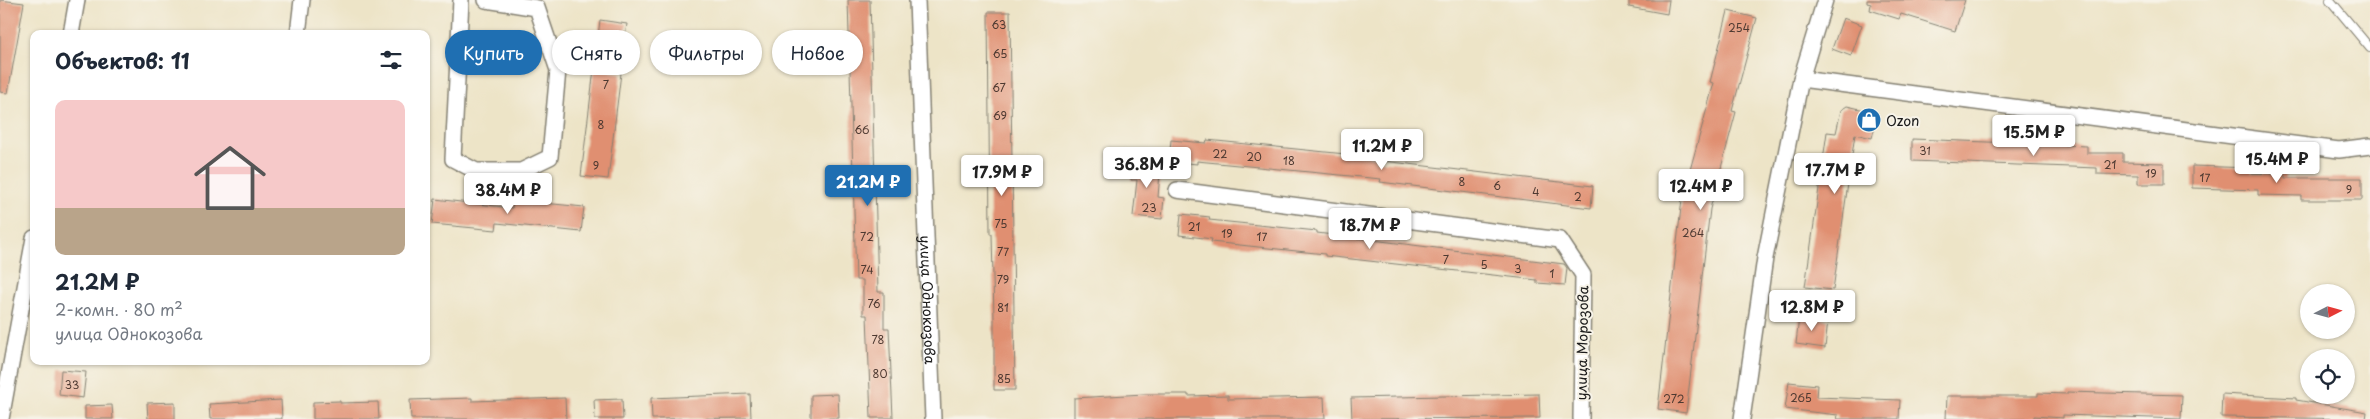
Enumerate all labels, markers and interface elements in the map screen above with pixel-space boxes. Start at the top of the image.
house number: 63 [992,16,1006,33]
house number: 254 [1728,19,1750,36]
chip: Купить [445,30,542,75]
chip: Снять [552,30,640,75]
chip: Фильтры [650,30,762,75]
chip: Новое [772,30,863,75]
text: Объектов: 11 [55,44,190,76]
house number: 65 [993,45,1007,62]
icon: filters [377,46,405,74]
house number: 7 [603,76,609,93]
house number: 67 [992,79,1006,96]
house number: 69 [993,107,1007,124]
shop icon: Ozon [1856,107,1882,133]
place label: Ozon [1886,110,1919,131]
pin: 15.5M ₽ [1988,114,2080,157]
house number: 8 [598,116,605,133]
text: 15.5M ₽ [2003,119,2065,143]
house number: 66 [854,121,870,138]
pin: 11.2M ₽ [1336,128,1428,171]
icon: home [185,133,275,223]
text: 11.2M ₽ [1352,133,1412,157]
house number: 31 [1919,142,1931,159]
pin: 15.4M ₽ [2231,142,2323,184]
house number: 22 [1213,145,1227,162]
pin: 36.8M ₽ [1101,146,1193,189]
text: 15.4M ₽ [2246,146,2308,170]
house number: 20 [1246,148,1262,165]
text: 36.8M ₽ [1114,151,1180,175]
house number: 18 [1283,152,1295,169]
pin: 17.7M ₽ [1789,152,1881,195]
pin: 17.9M ₽ [956,154,1048,197]
house number: 21 [2104,156,2116,173]
house number: 9 [593,157,599,174]
text: 17.7M ₽ [1805,157,1865,181]
text: 17.9M ₽ [972,159,1032,183]
pin: 21.2M ₽ [822,164,914,207]
house number: 19 [2145,165,2157,182]
pin: 12.4M ₽ [1655,168,1747,211]
text: 21.2M ₽ [836,169,900,193]
house number: 17 [2200,169,2211,186]
pin: 38.4M ₽ [462,172,554,215]
house number: 8 [1459,173,1466,190]
text: 12.4M ₽ [1670,173,1732,197]
text: 38.4M ₽ [475,177,541,201]
house number: 6 [1493,177,1501,194]
house number: 9 [2346,181,2352,198]
house number: 4 [1532,183,1540,200]
house number: 2 [1574,188,1582,205]
house number: 23 [1142,199,1156,216]
pin: 18.7M ₽ [1324,208,1416,250]
text: 18.7M ₽ [1340,212,1400,236]
house number: 75 [995,215,1007,232]
house number: 21 [1188,218,1200,235]
house number: 264 [1682,224,1704,241]
house number: 19 [1221,225,1233,242]
house number: 72 [860,228,874,245]
house number: 17 [1257,228,1268,245]
street label: улица Однокозова [915,235,941,365]
house number: 77 [997,243,1009,260]
house number: 7 [1443,251,1449,268]
house number: 5 [1480,256,1488,273]
house number: 3 [1514,260,1522,277]
house number: 74 [860,261,874,278]
text: 21.2M ₽ [55,265,139,297]
house number: 1 [1550,265,1555,282]
house number: 79 [997,271,1009,288]
north arrow [2300,284,2355,339]
map controls [2300,284,2355,404]
street label: улица Морозова [1571,285,1594,401]
pin: 12.8M ₽ [1766,290,1858,332]
text: 12.8M ₽ [1780,294,1844,318]
house number: 76 [867,295,881,312]
text: 2-комн. · 80 m² [55,297,183,321]
house number: 81 [997,299,1009,316]
text: улица Однокозова [55,321,203,345]
house number: 78 [872,331,885,348]
button: locate [2300,349,2355,404]
house number: 80 [873,365,887,382]
house number: 85 [997,370,1011,387]
house number: 33 [65,376,79,393]
house number: 265 [1790,389,1812,406]
house number: 272 [1663,390,1685,407]

